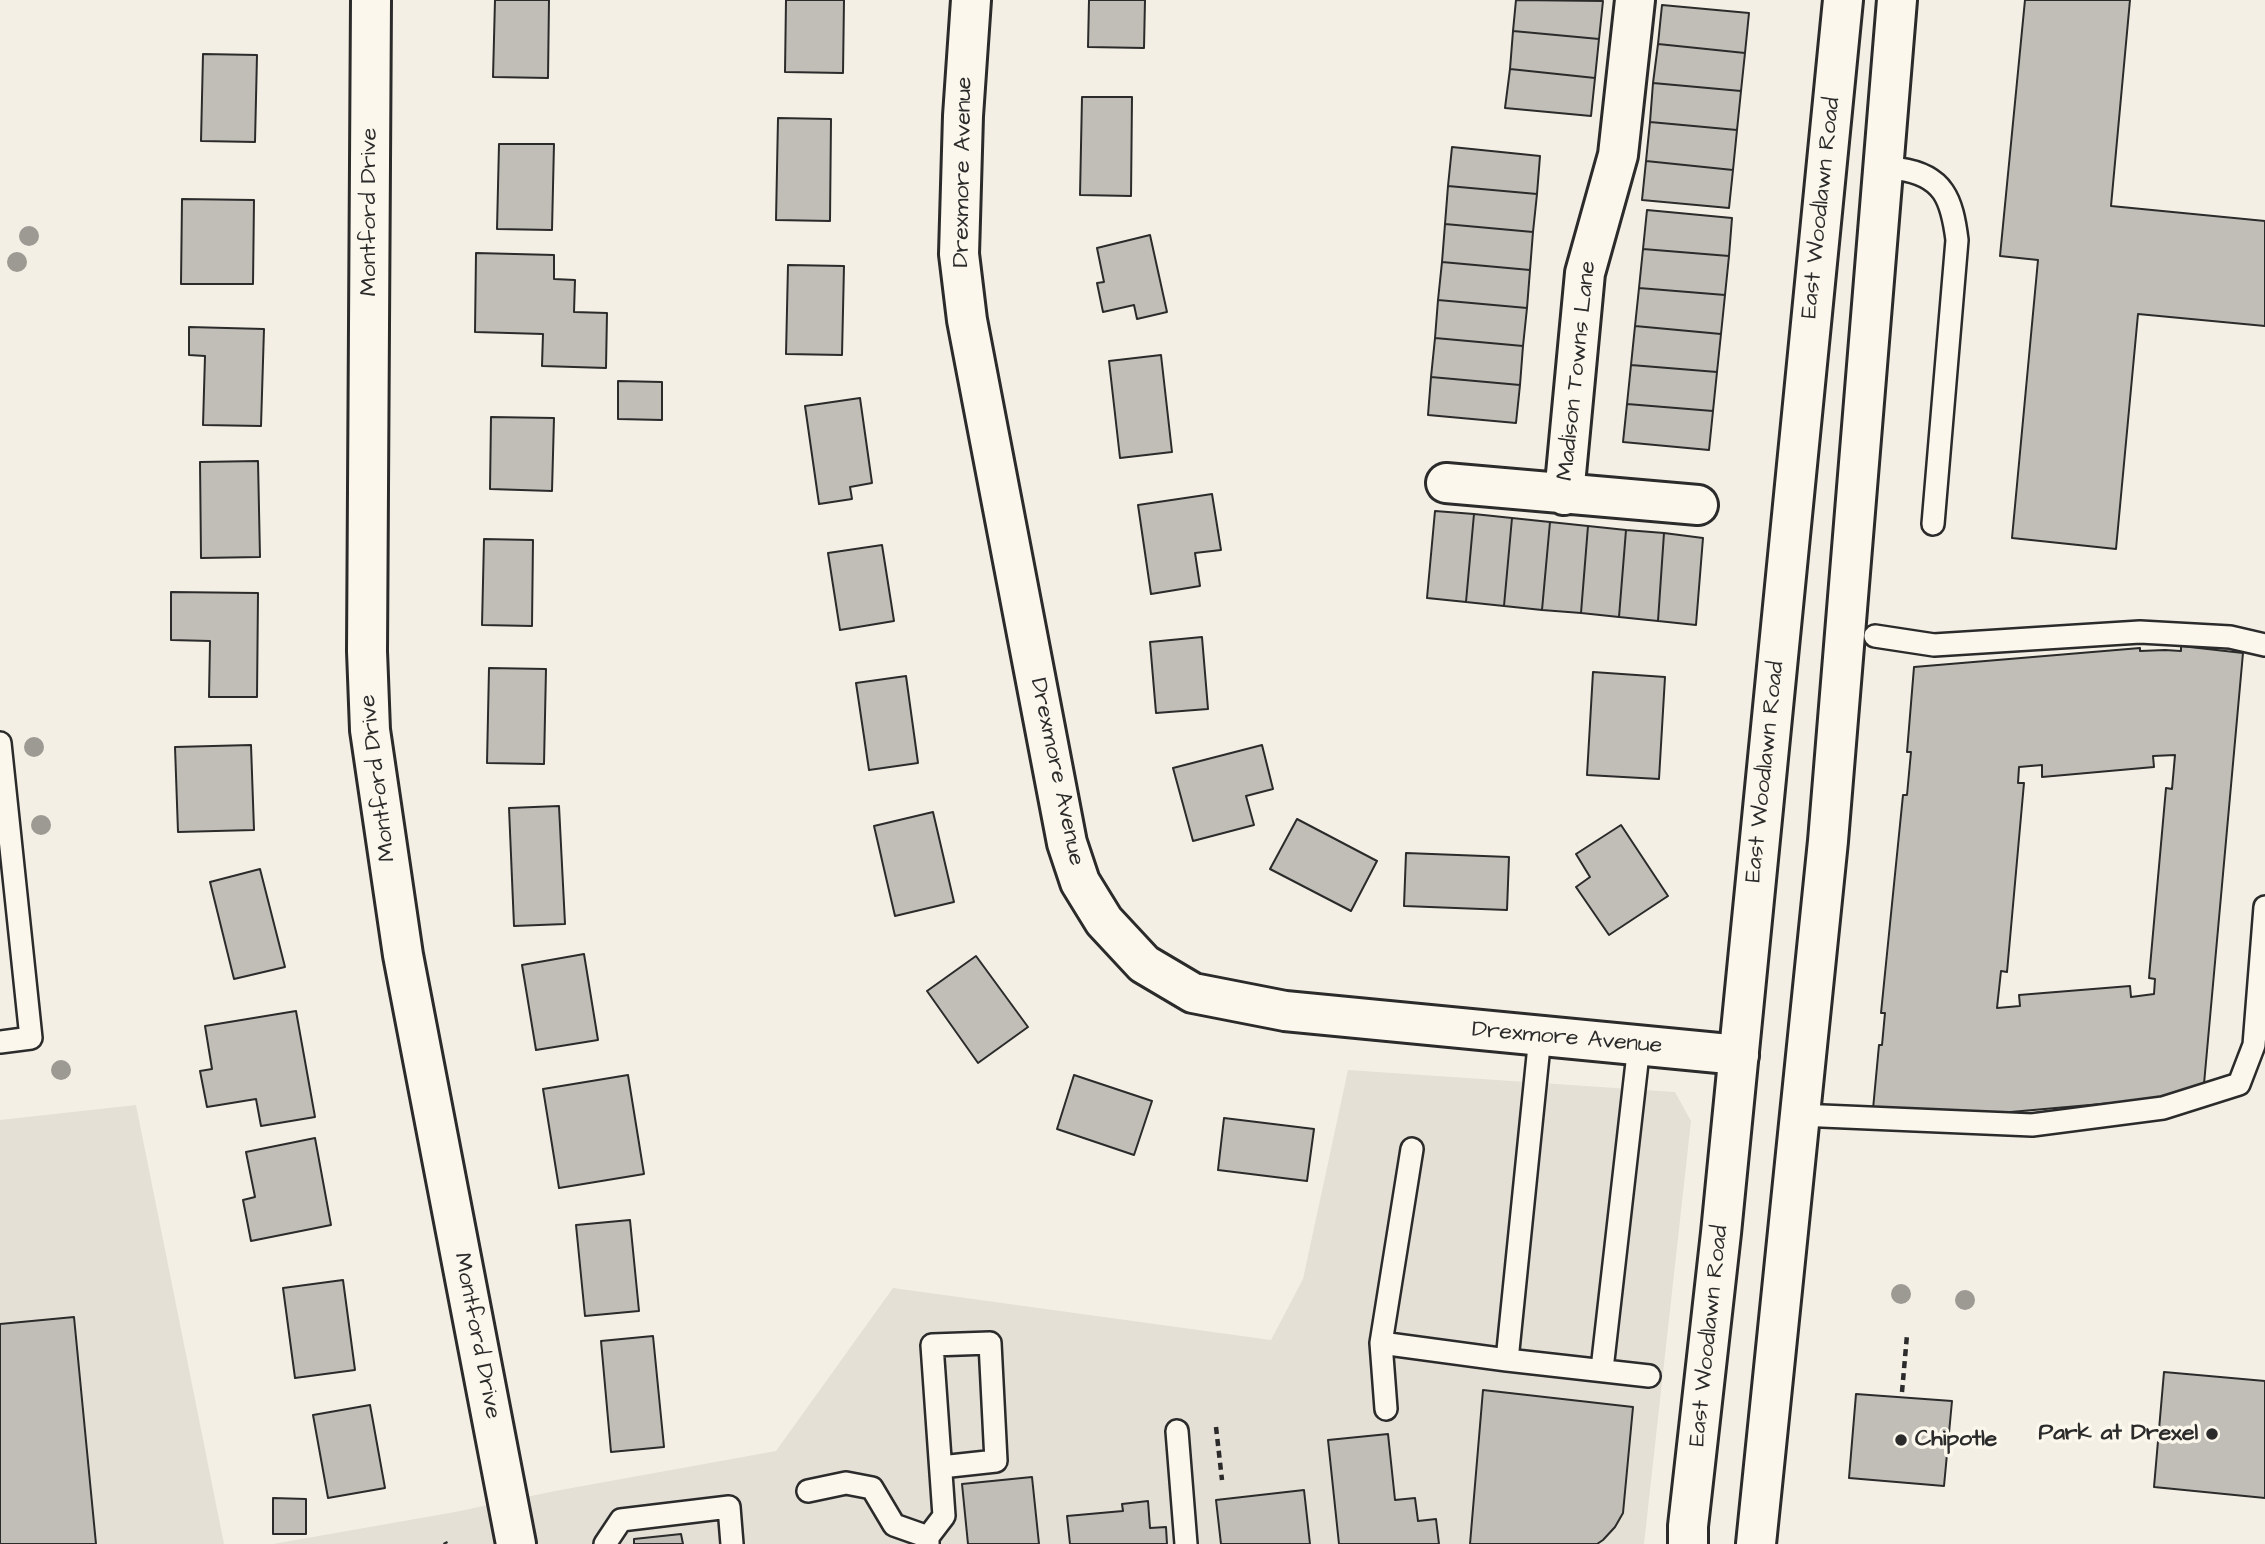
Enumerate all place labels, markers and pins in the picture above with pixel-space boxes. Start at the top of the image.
place label: Park at Drexel [2038,1420,2198,1448]
place label: Chipotle [1915,1426,1997,1454]
marker: Park at Drexel [2204,1426,2220,1442]
marker: Chipotle [1893,1432,1909,1448]

